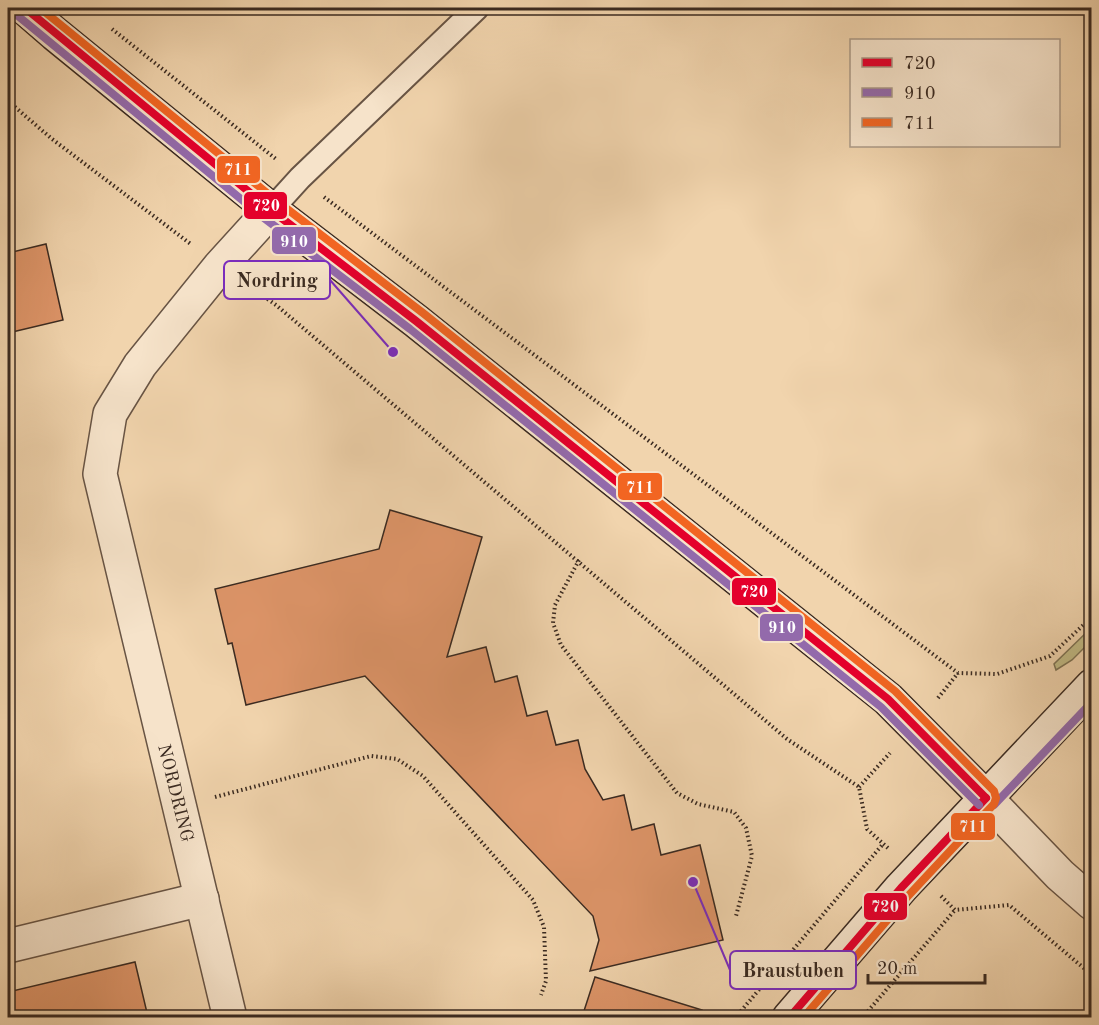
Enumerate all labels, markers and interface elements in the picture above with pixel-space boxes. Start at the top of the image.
legend [850,39,1060,147]
text: 720 [904,55,935,73]
text: 910 [904,85,935,103]
text: 711 [904,115,935,133]
line badge: 711 [216,155,261,184]
text: 711 [224,163,252,179]
line badge: 720 [243,191,288,220]
text: 720 [252,199,280,215]
line badge: 910 [271,226,317,255]
text: 910 [280,235,308,251]
callout: Nordring [224,261,330,299]
text: Nordring [236,272,318,292]
line badge: 711 [617,472,663,501]
text: 711 [626,481,654,497]
line badge: 720 [731,577,777,606]
text: 720 [740,585,768,601]
line badge: 910 [759,613,804,642]
text: 910 [768,621,796,637]
street label: NORDRING [154,742,196,844]
line badge: 711 [950,812,996,841]
text: 711 [959,820,987,836]
line badge: 720 [863,892,908,921]
text: 720 [871,900,899,916]
scale bar [868,947,985,985]
callout: Braustuben [730,951,856,989]
text: 20 m [877,960,917,978]
text: Braustuben [742,962,844,982]

